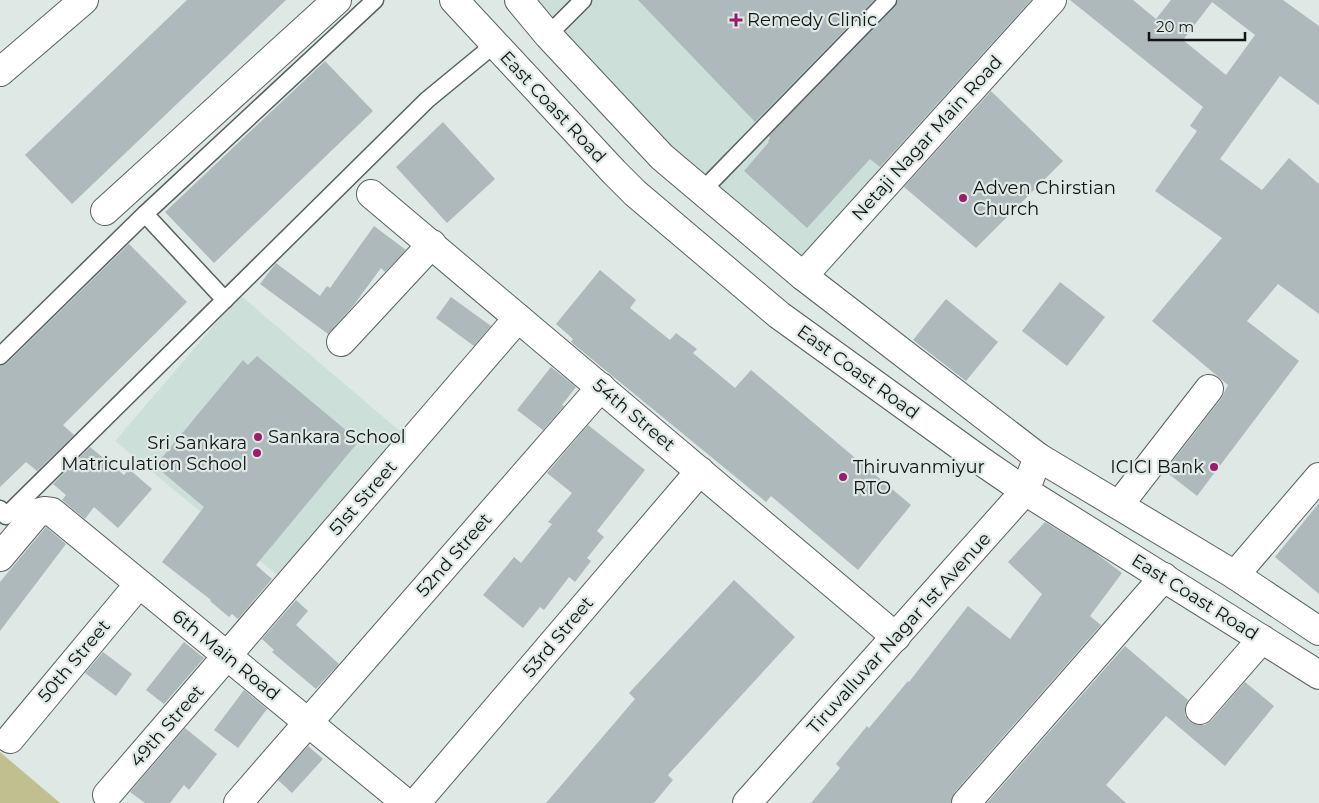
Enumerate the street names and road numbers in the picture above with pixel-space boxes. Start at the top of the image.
street label: East Coast Road [495,46,611,168]
street label: Netaji Nagar Main Road [847,51,1007,225]
street label: East Coast Road [793,320,923,424]
street label: 54th Street [588,374,680,456]
street label: 51st Street [325,456,401,540]
street label: 52nd Street [412,509,496,601]
street label: Tiruvalluvar Nagar 1st Avenue [803,528,995,738]
street label: East Coast Road [1128,549,1262,645]
street label: 53rd Street [518,592,598,682]
street label: 6th Main Road [168,605,284,705]
street label: 50th Street [33,615,115,707]
street label: 49th Street [125,680,209,772]

